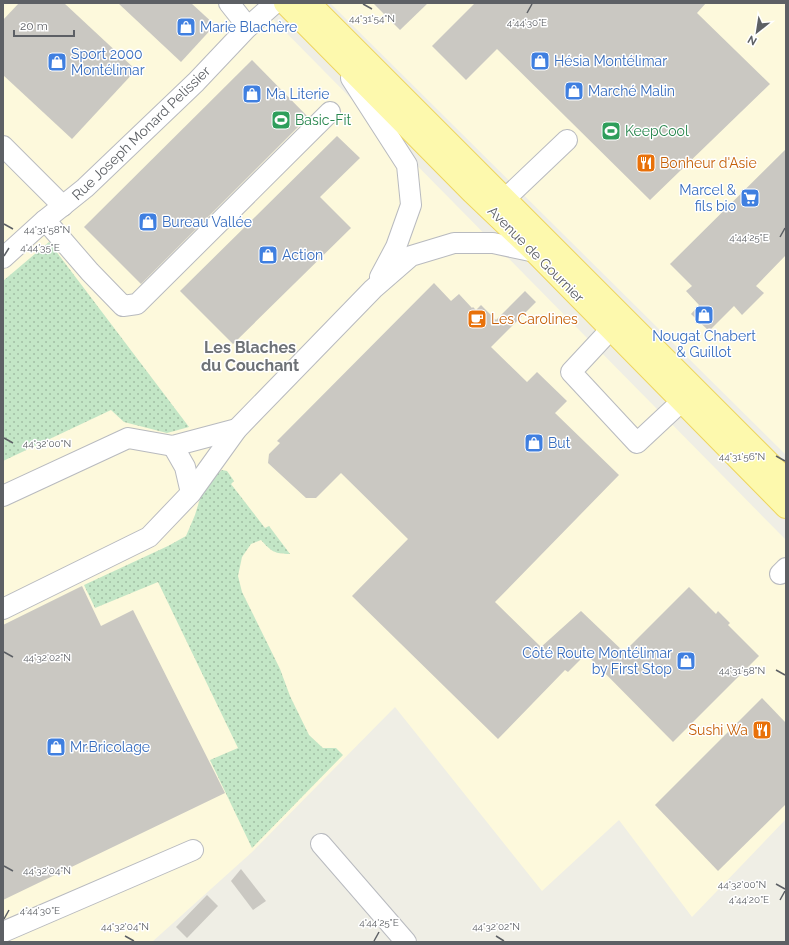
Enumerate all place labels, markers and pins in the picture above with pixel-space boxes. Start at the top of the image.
shop icon: Marie Blachère [175,16,197,38]
place label: Marie Blachère [200,19,297,35]
place label: Sport 2000 Montélimar [71,46,145,78]
shop icon: Hésia Montélimar [529,50,551,72]
shop icon: Sport 2000 Montélimar [46,51,68,73]
place label: Hésia Montélimar [554,53,667,69]
shop icon: Marché Malin [563,80,585,102]
shop icon: Ma Literie [241,83,263,105]
place label: Marché Malin [588,83,675,99]
place label: Ma Literie [266,86,330,102]
sports icon: Basic-Fit [270,109,292,131]
place label: Basic-Fit [295,112,352,128]
sports icon: KeepCool [600,120,622,142]
place label: KeepCool [625,123,689,139]
restaurant icon: Bonheur d'Asie [635,152,657,174]
place label: Bonheur d'Asie [660,155,757,171]
place label: Marcel & fils bio [679,182,737,214]
supermarket icon: Marcel & fils bio [739,187,761,209]
shop icon: Bureau Vallée [137,211,159,233]
place label: Bureau Vallée [162,214,252,230]
shop icon: Action [257,244,279,266]
place label: Action [282,247,323,263]
shop icon: Nougat Chabert & Guillot [693,304,715,326]
cafe icon: Les Carolines [466,308,488,330]
place label: Les Carolines [491,311,578,327]
place label: Nougat Chabert & Guillot [652,328,756,360]
shop icon: But [523,432,545,454]
place label: But [548,435,571,451]
place label: Côté Route Montélimar by First Stop [522,645,672,677]
shop icon: Côté Route Montélimar by First Stop [675,650,697,672]
restaurant icon: Sushi Wa [751,719,773,741]
place label: Sushi Wa [689,722,748,738]
shop icon: Mr.Bricolage [45,736,67,758]
place label: Mr.Bricolage [70,739,150,755]

